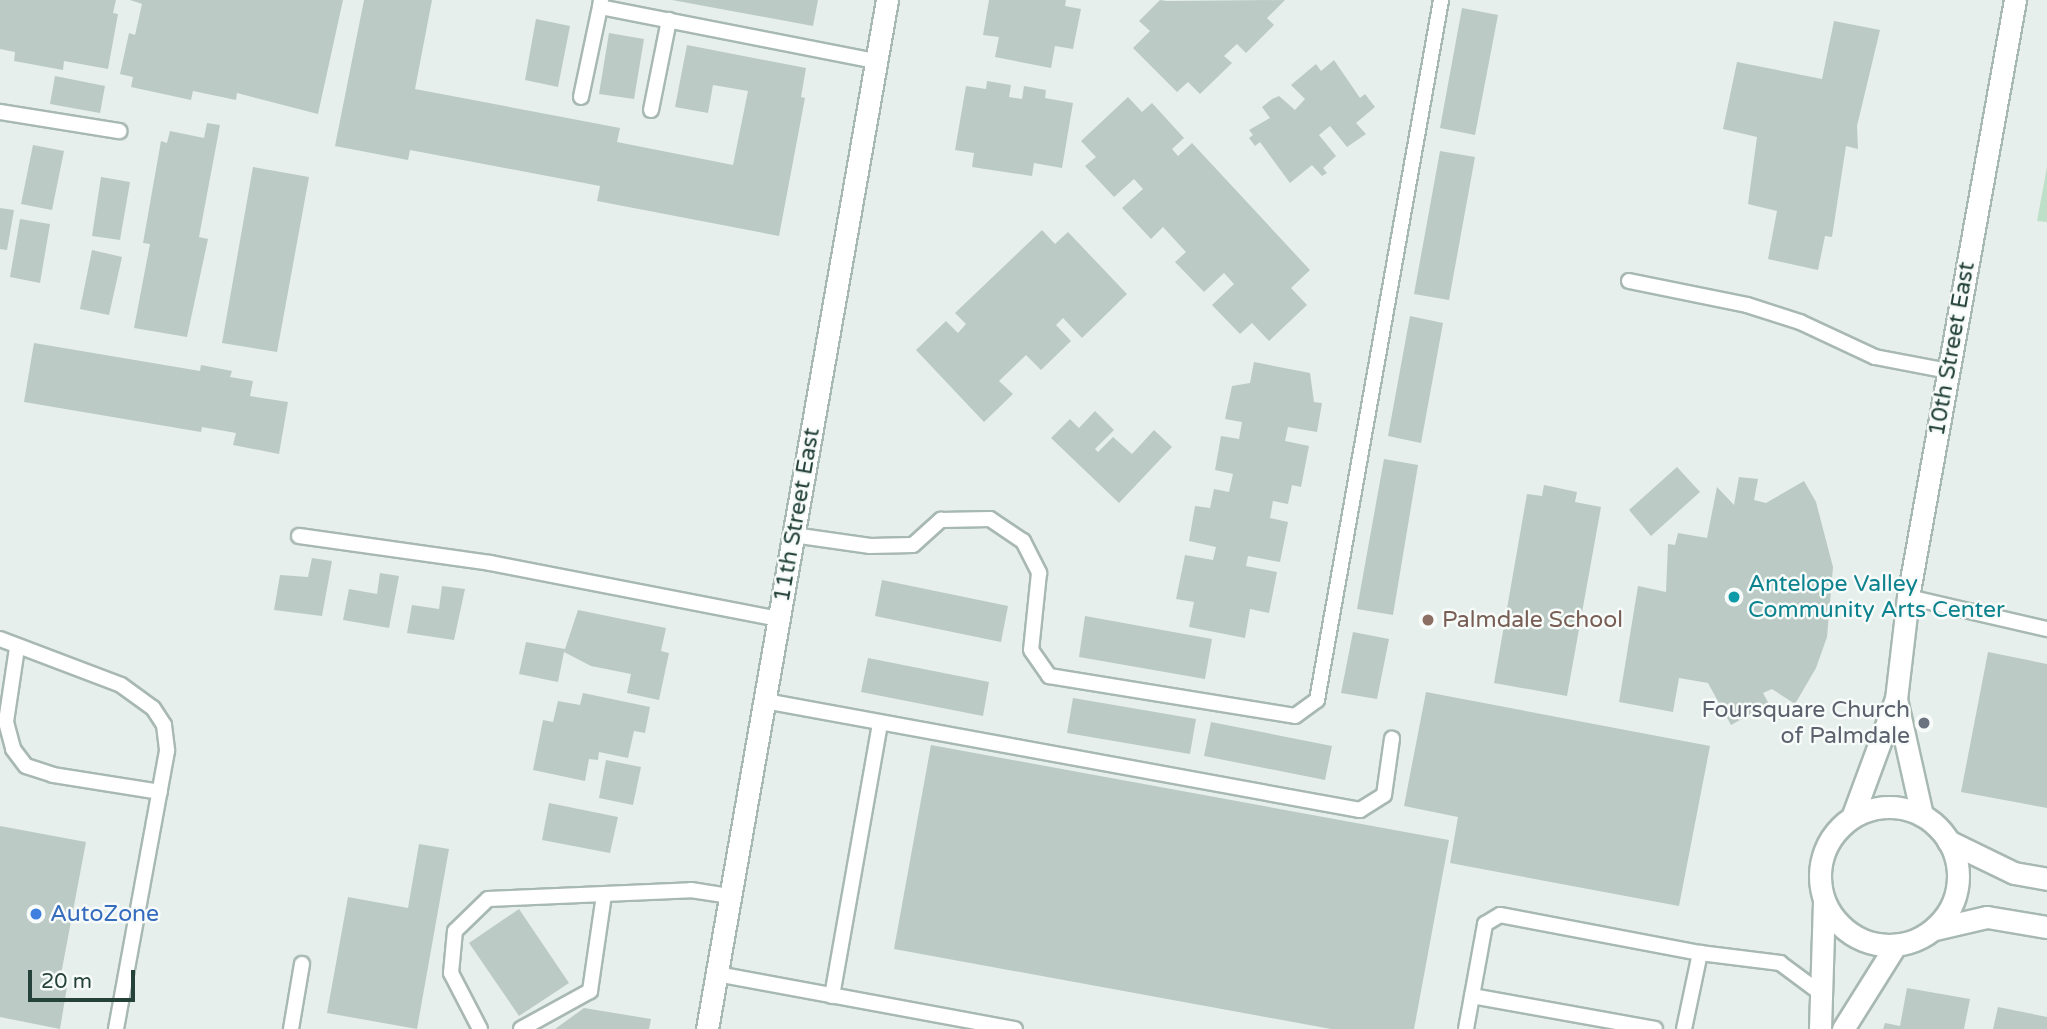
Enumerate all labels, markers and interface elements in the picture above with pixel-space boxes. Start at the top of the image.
street label: 10th Street East [1923,260,1981,438]
street label: 11th Street East [768,426,826,604]
place label: Antelope Valley Community Arts Center [1748,570,2005,624]
marker: Antelope Valley Community Arts Center [1726,589,1742,605]
place label: Palmdale School [1442,606,1623,634]
marker: Palmdale School [1420,612,1436,628]
place label: Foursquare Church of Palmdale [1702,696,1910,750]
marker: Foursquare Church of Palmdale [1916,715,1932,731]
place label: AutoZone [50,900,159,928]
marker: AutoZone [28,906,44,922]
scale bar [32,956,138,1000]
text: 20 m [41,969,92,994]

